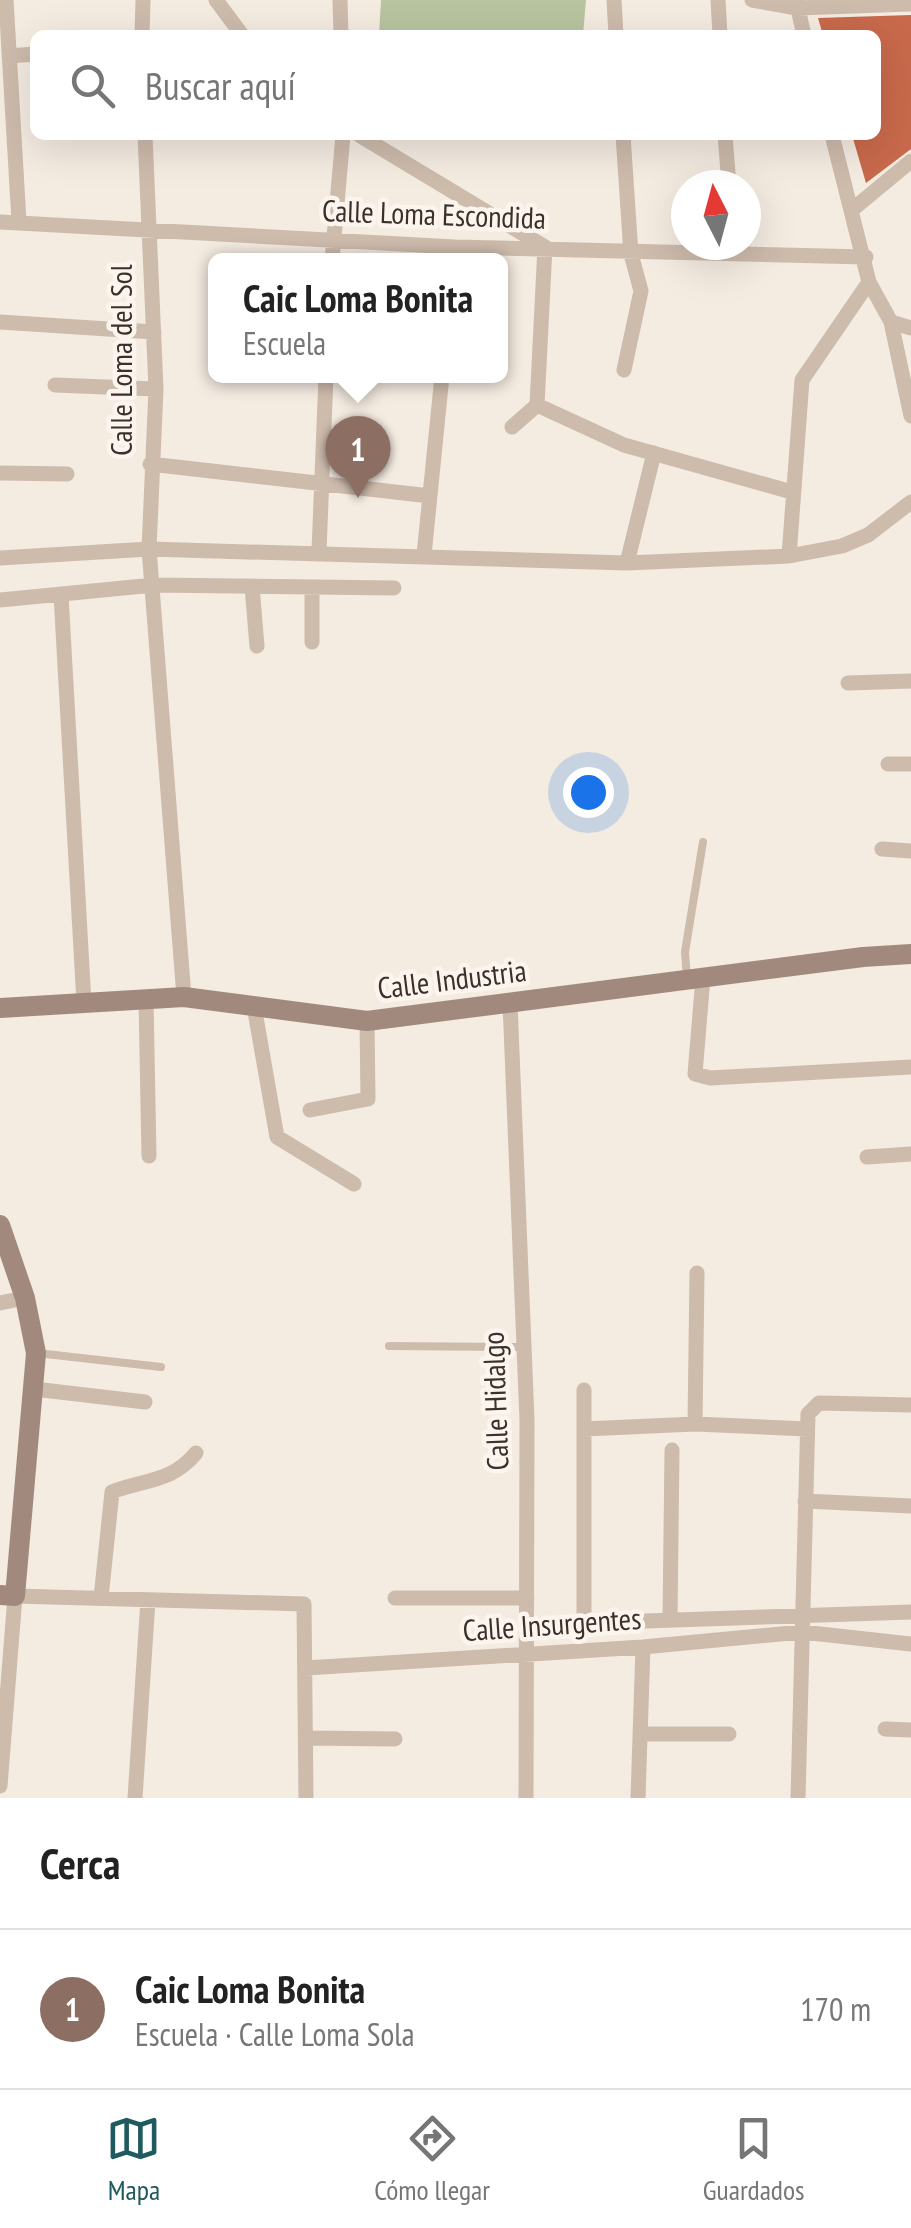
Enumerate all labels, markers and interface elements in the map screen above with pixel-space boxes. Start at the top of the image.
search box [30,30,881,140]
icon: search [65,58,120,113]
text: Buscar aquí [145,61,296,110]
north arrow [671,170,761,260]
street label: Calle Loma Escondida [322,190,547,237]
popup [208,253,508,383]
street label: Calle Loma del Sol [101,264,140,456]
text: Caic Loma Bonita [243,273,473,322]
text: Escuela [243,322,326,364]
pin: 1 [326,416,390,498]
your location [563,767,614,818]
street label: Calle Industria [375,950,528,1007]
street label: Calle Hidalgo [473,1331,516,1471]
street label: Calle Insurgentes [461,1598,642,1649]
text: Cerca [40,1836,120,1891]
text: Caic Loma Bonita [135,1964,365,2013]
text: 1 [65,1988,80,2030]
text: 170 m [800,1988,871,2030]
text: Escuela · Calle Loma Sola [135,2013,415,2055]
tab: Mapa [106,2111,161,2208]
tab: Cómo llegar [374,2111,490,2208]
tab: Guardados [703,2111,805,2208]

